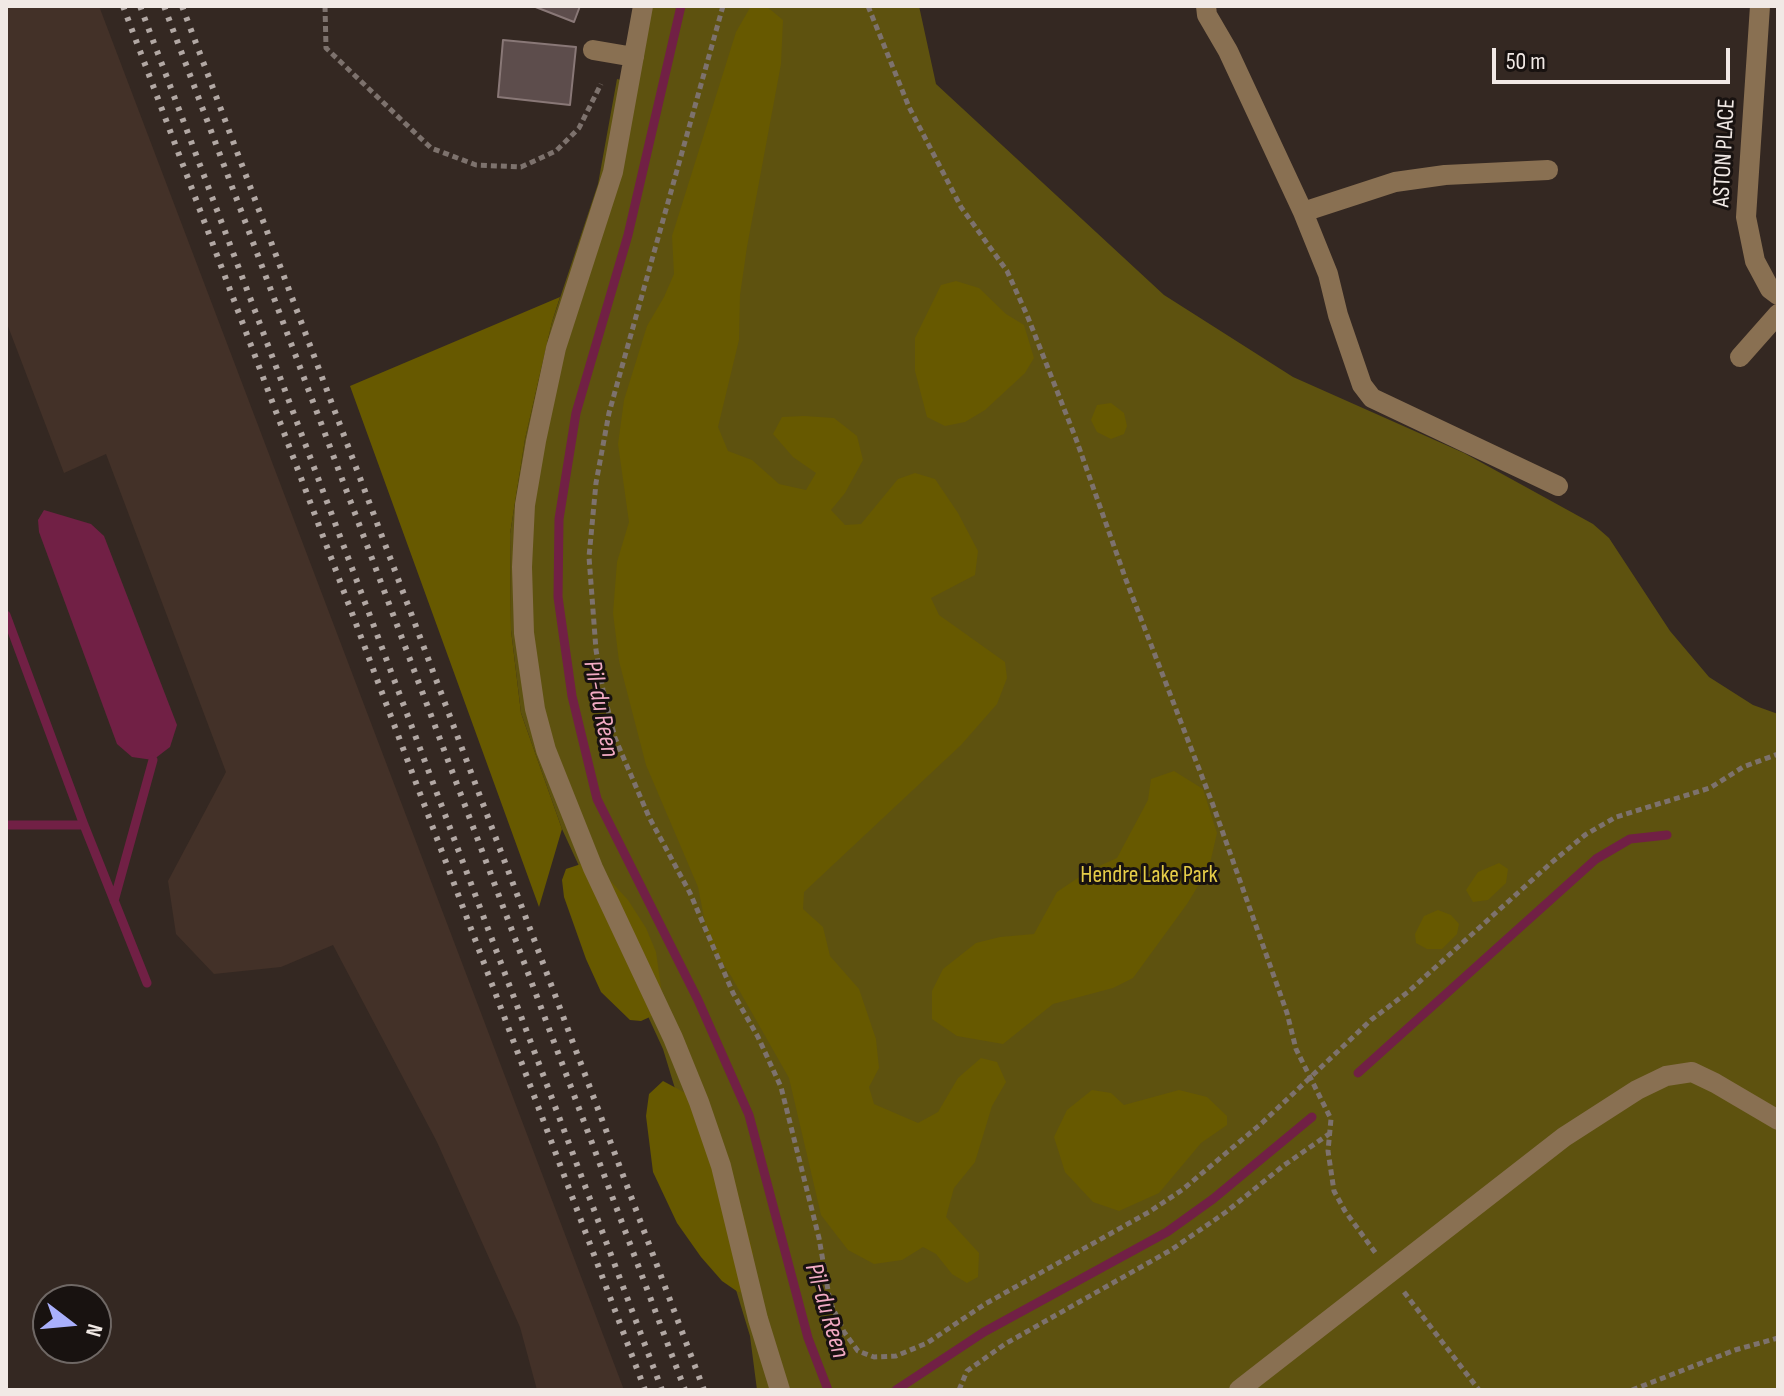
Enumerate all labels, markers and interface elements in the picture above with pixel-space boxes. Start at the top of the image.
scale bar [1496,32,1734,82]
text: 50 m [1506,47,1546,76]
street label: ASTON PLACE [1708,98,1742,208]
water label: Pil-du Reen [575,658,625,760]
park label: Hendre Lake Park [1080,862,1218,890]
water label: Pil-du Reen [797,1260,855,1362]
north arrow [32,1284,112,1364]
text: N [79,1321,108,1340]

